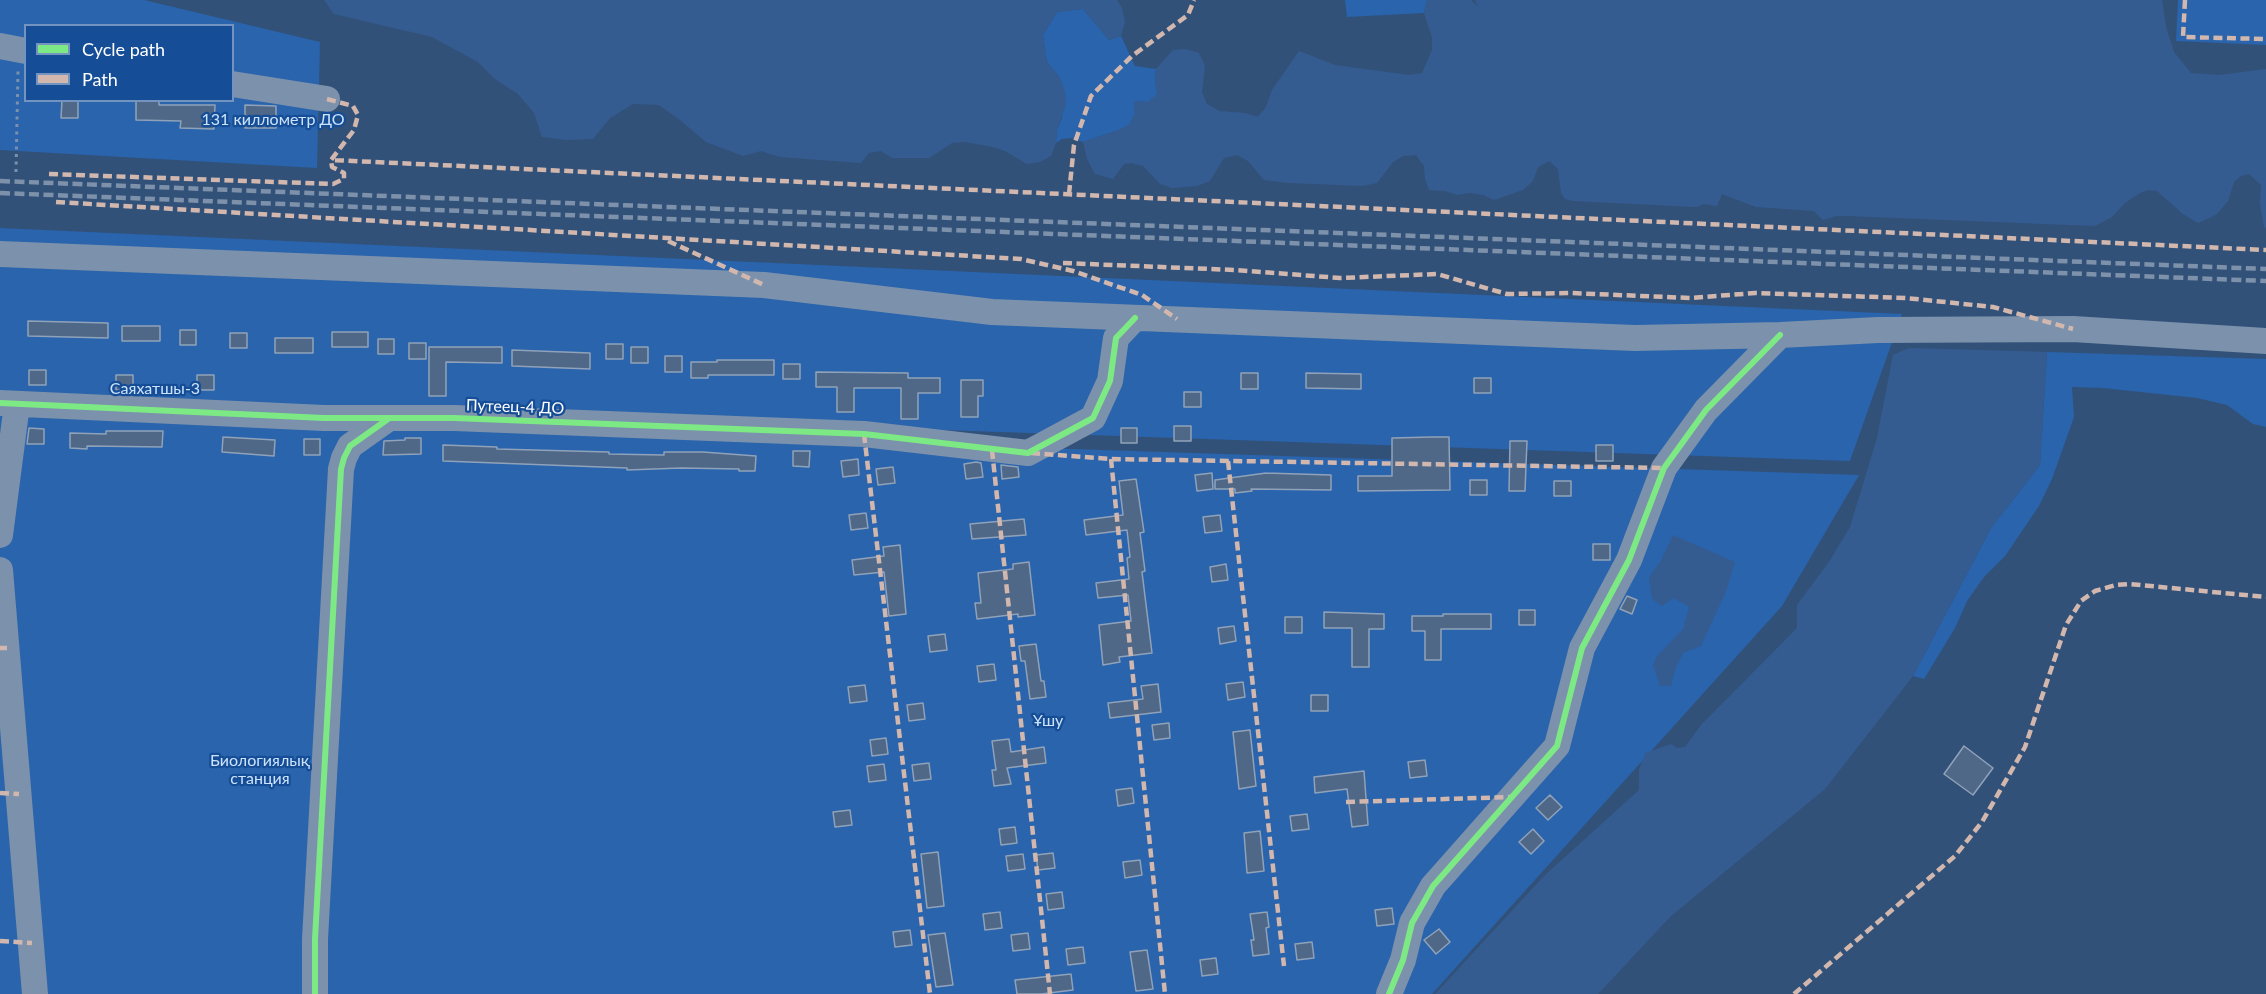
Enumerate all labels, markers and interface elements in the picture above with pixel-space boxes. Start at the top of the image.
legend [24,24,234,102]
text: Cycle path [82,38,165,60]
text: Path [82,68,118,90]
park label: 131 киллометр ДО [201,110,345,130]
park label: Саяхатшы-3 [110,379,200,399]
street label: Путеец-4 ДО [465,396,565,418]
park label: Ұшу [1033,711,1063,731]
park label: Биологиялық станция [210,751,310,789]

